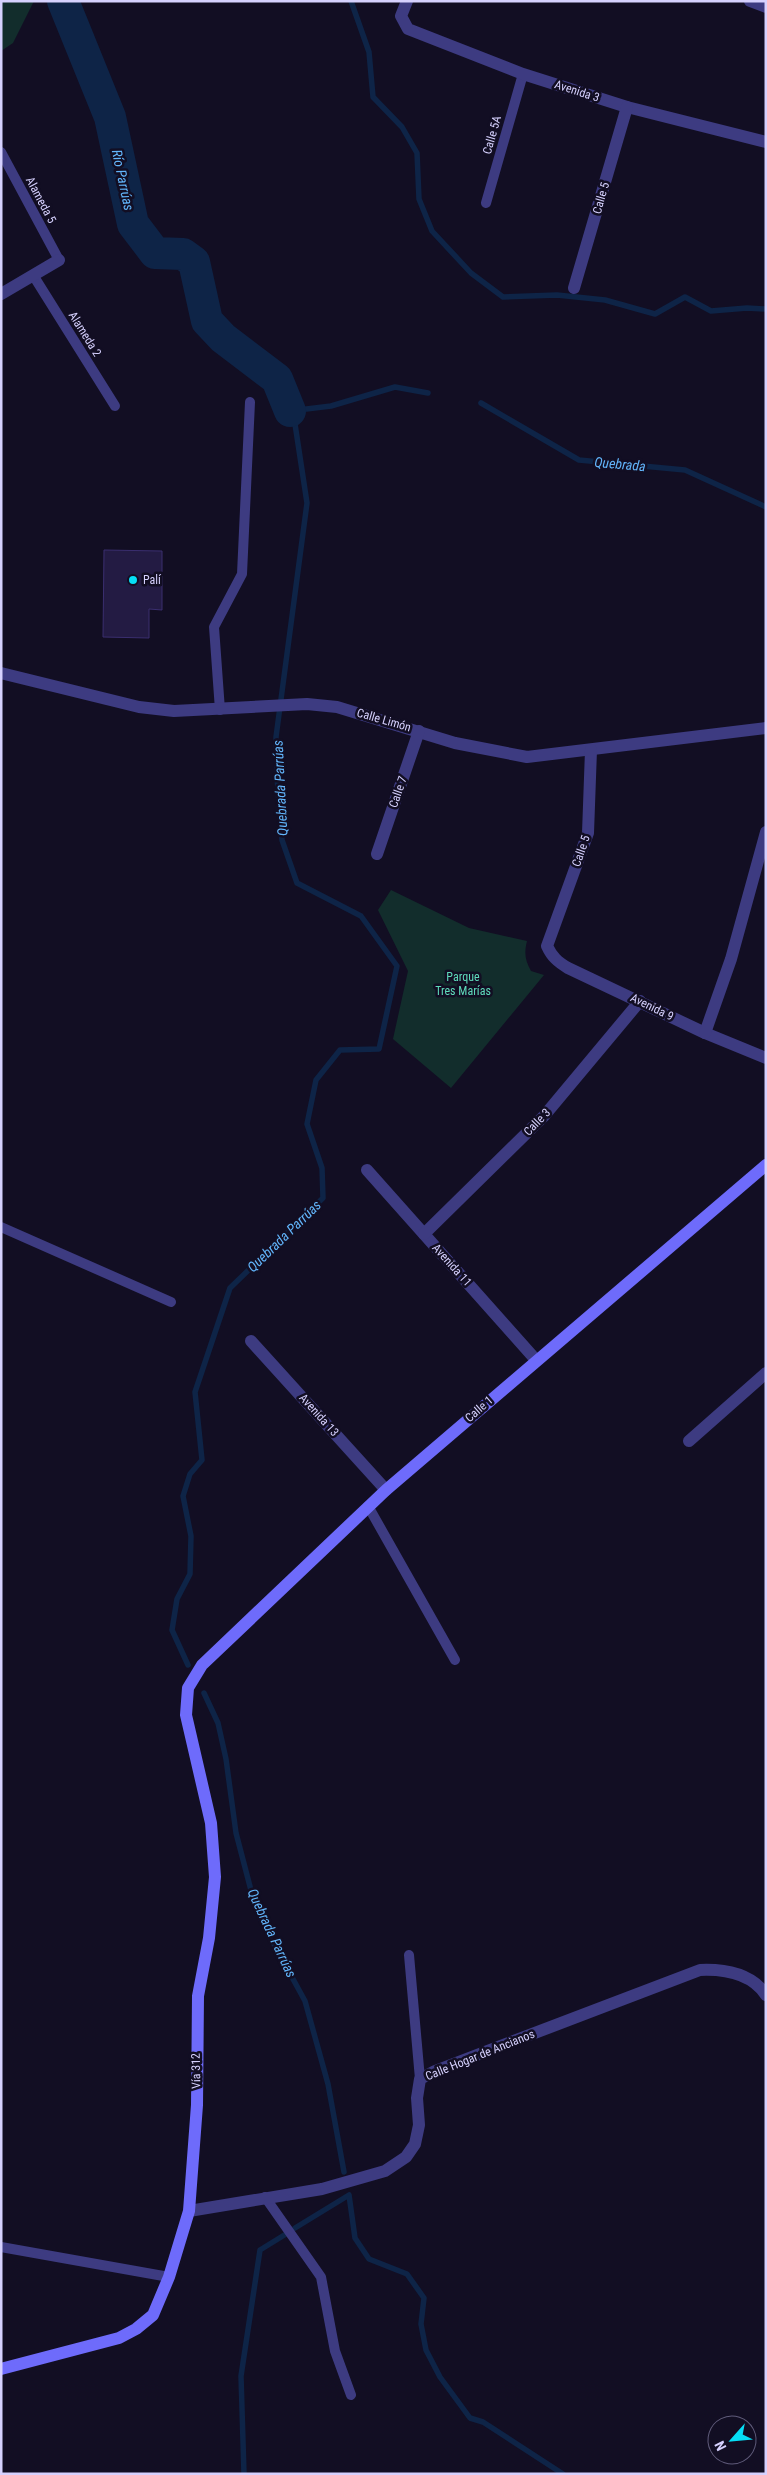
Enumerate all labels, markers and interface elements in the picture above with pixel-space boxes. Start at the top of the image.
street label: Avenida 3 [553,77,601,105]
street label: Calle 5A [480,114,504,156]
water label: Río Parrúas [109,148,137,212]
street label: Alameda 5 [23,174,59,226]
street label: Calle 5 [590,180,612,215]
street label: Alameda 2 [66,309,104,359]
water label: Quebrada [594,454,646,474]
place label: Palí [143,573,162,587]
marker: Palí [127,574,139,586]
street label: Calle Limón [355,706,413,734]
water label: Quebrada Parrúas [269,740,291,836]
street label: Calle 7 [386,774,410,810]
street label: Calle 5 [569,833,593,869]
park label: Parque Tres Marías [435,970,491,998]
street label: Avenida 9 [628,991,676,1023]
street label: Calle 3 [521,1105,553,1139]
water label: Quebrada Parrúas [244,1197,324,1275]
street label: Avenida 11 [429,1241,475,1289]
street label: Avenida 13 [296,1391,342,1439]
street label: Calle 1 [462,1393,496,1425]
water label: Quebrada Parrúas [244,1886,300,1980]
street label: Calle Hogar de Ancianos [423,2027,537,2083]
street label: Vía 312 [189,2053,203,2089]
north arrow [707,2415,757,2465]
text: N [711,2438,729,2453]

